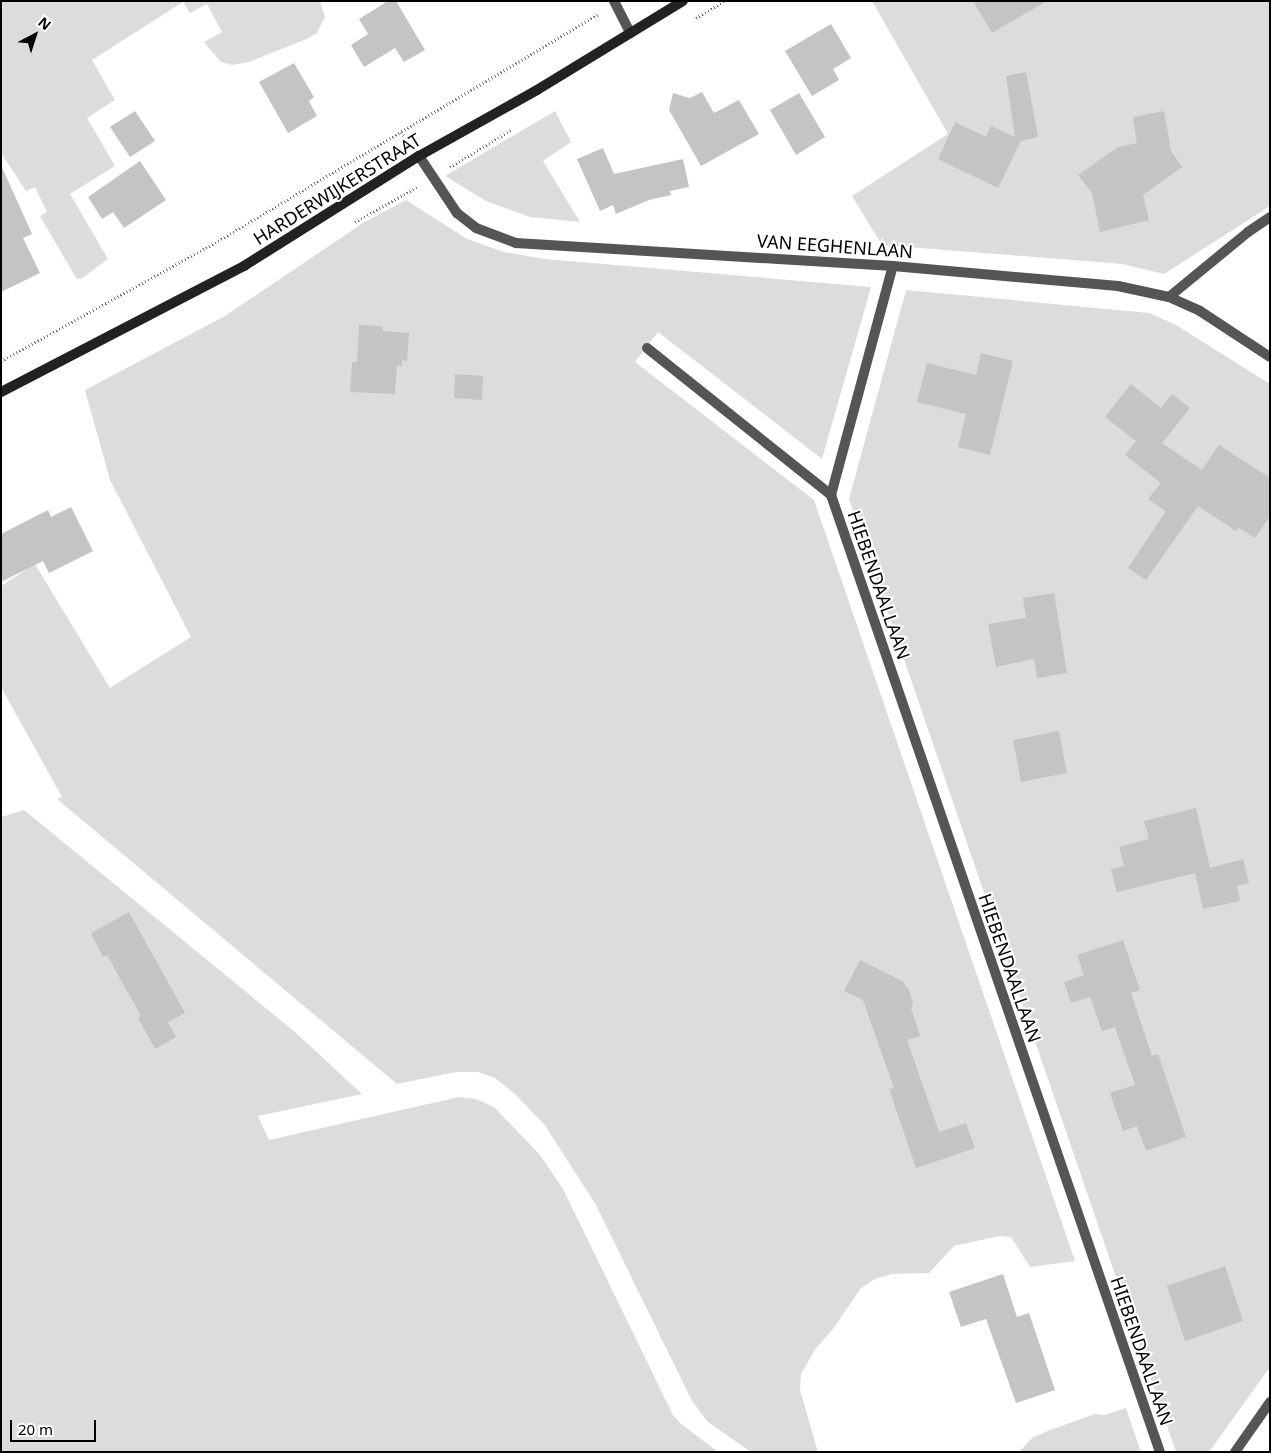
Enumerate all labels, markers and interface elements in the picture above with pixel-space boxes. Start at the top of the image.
north arrow [10,10,60,60]
text: N [34,12,55,34]
street label: HARDERWIJKERSTRAAT [249,129,425,249]
street label: VAN EEGHENLAAN [756,230,914,262]
street label: HIEBENDAALLAAN [843,508,915,662]
street label: HIEBENDAALLAAN [974,891,1046,1045]
street label: HIEBENDAALLAAN [1106,1274,1178,1428]
scale bar [12,1410,99,1442]
text: 20 m [18,1419,53,1439]

